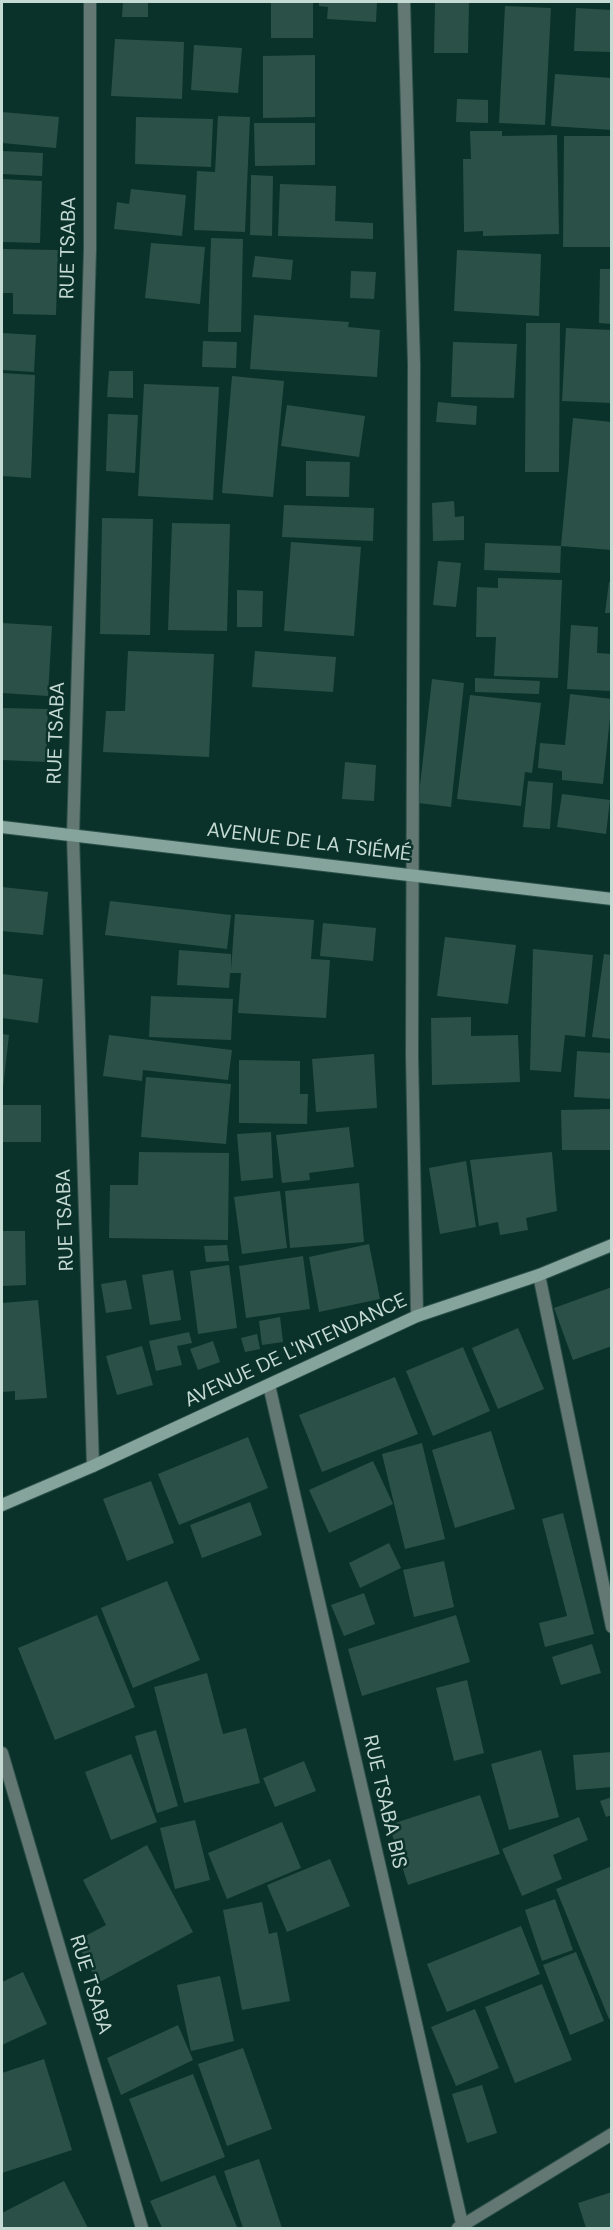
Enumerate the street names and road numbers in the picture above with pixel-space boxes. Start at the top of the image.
street label: RUE TSABA [56,197,82,299]
street label: RUE TSABA [43,681,71,785]
street label: AVENUE DE LA TSIÉMÉ [205,819,413,867]
street label: RUE TSABA [52,1168,80,1272]
street label: AVENUE DE L'INTENDANCE [181,1289,411,1413]
street label: RUE TSABA BIS [357,1733,411,1871]
street label: RUE TSABA [64,1933,116,2037]

